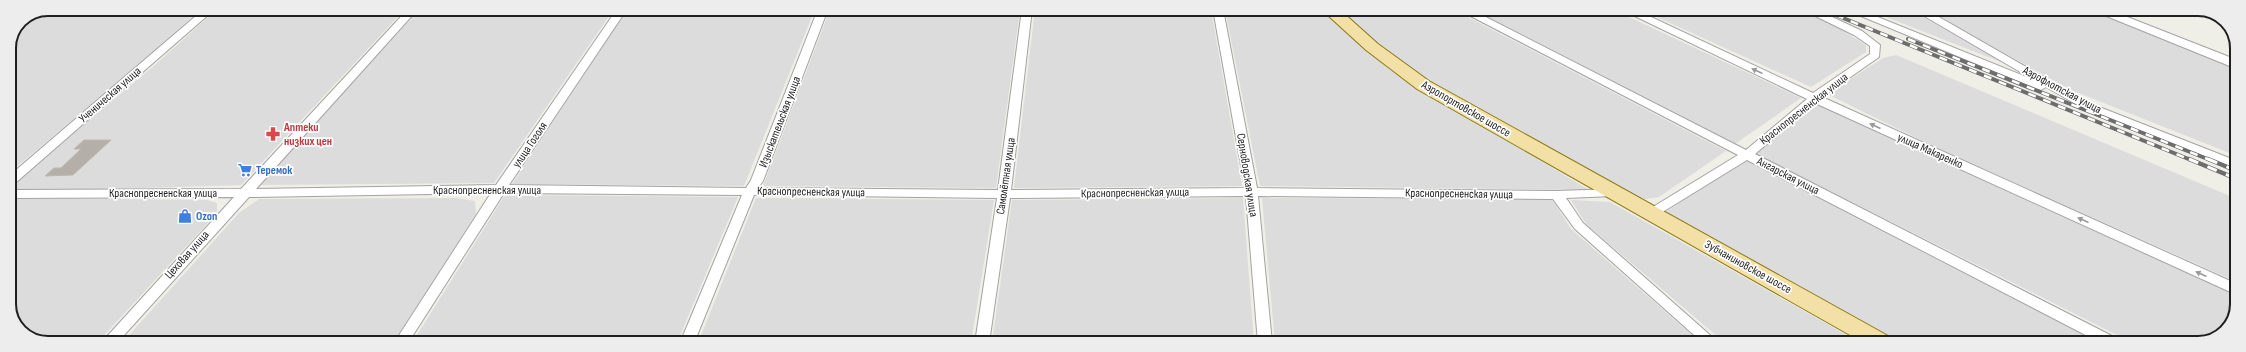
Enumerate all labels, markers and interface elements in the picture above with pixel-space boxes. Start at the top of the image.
street label: Аэрофлотская улица [2019,62,2104,117]
street label: Ученическая улица [76,64,145,126]
one-way arrow [1751,68,1763,75]
street label: Краснопресненская улица [1757,70,1851,148]
street label: Изыскательская улица [756,74,804,170]
street label: Аэропортовское шоссе [1418,77,1513,141]
street label: улица Гоголя [509,119,551,171]
place label: Аптеки низких цен [283,120,332,149]
one-way arrow [1869,123,1881,129]
pharmacy icon: Аптеки низких цен [265,126,281,142]
street label: улица Макаренко [1895,130,1965,172]
street label: Серноводская улица [1233,132,1261,218]
street label: Самолётная улица [993,136,1019,215]
street label: Ангарская улица [1753,153,1822,198]
supermarket icon: Теремок [237,162,253,178]
place label: Теремок [256,163,293,178]
street label: Краснопресненская улица [433,183,541,198]
street label: Краснопресненская улица [757,184,866,200]
street label: Краснопресненская улица [1081,185,1190,201]
street label: Краснопресненская улица [109,186,217,201]
street label: Краснопресненская улица [1405,186,1514,202]
shop icon: Ozon [177,208,193,224]
place label: Ozon [196,209,217,224]
one-way arrow [2077,217,2088,223]
street label: Цеховая улица [161,228,213,282]
street label: Зубчаниновское шоссе [1702,237,1794,297]
one-way arrow [2195,271,2207,277]

